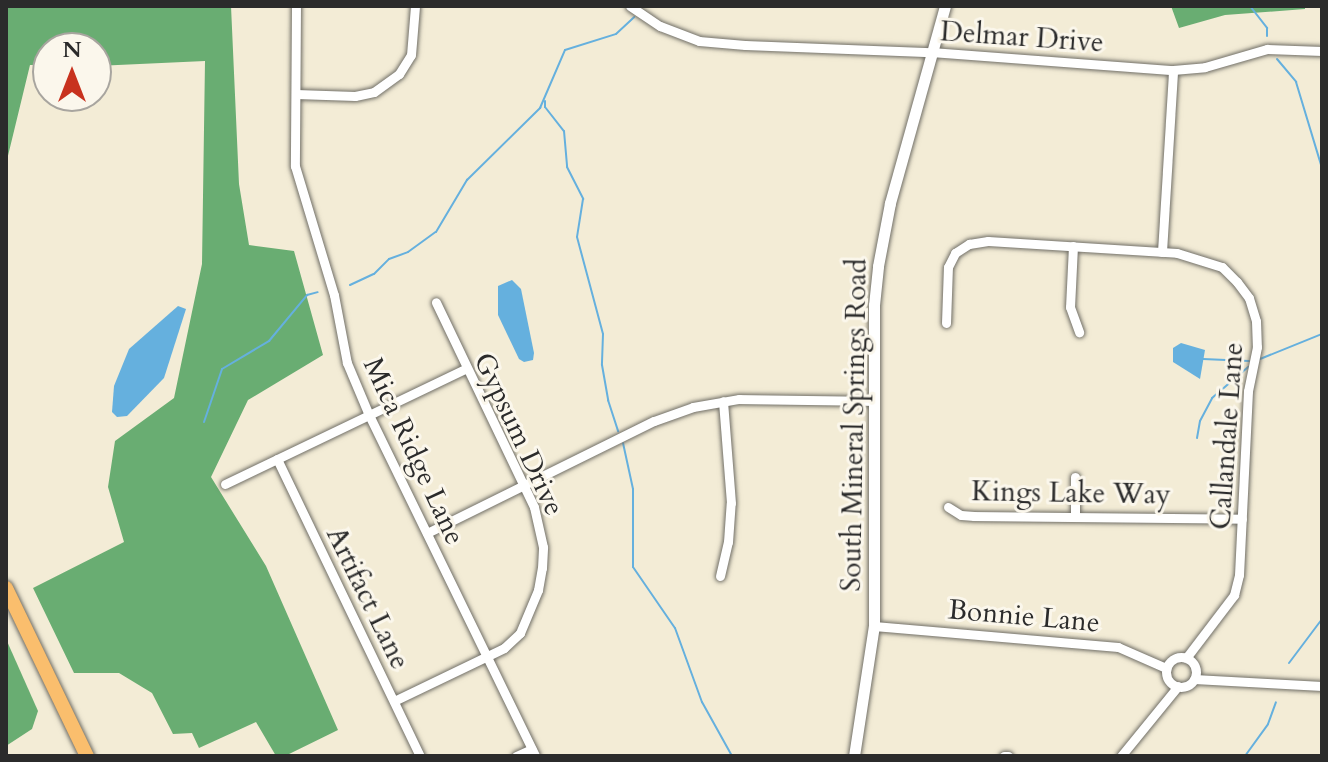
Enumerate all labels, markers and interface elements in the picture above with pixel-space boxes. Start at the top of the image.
street label: Delmar Drive [939,15,1105,59]
north arrow [32,32,112,112]
text: N [62,35,82,65]
street label: South Mineral Springs Road [834,258,874,592]
street label: Callandale Lane [1204,341,1250,531]
street label: Gypsum Drive [467,347,571,521]
street label: Mica Ridge Lane [356,352,472,550]
street label: Kings Lake Way [971,474,1171,512]
street label: Artifact Lane [319,521,417,675]
street label: Bonnie Lane [947,593,1101,639]

